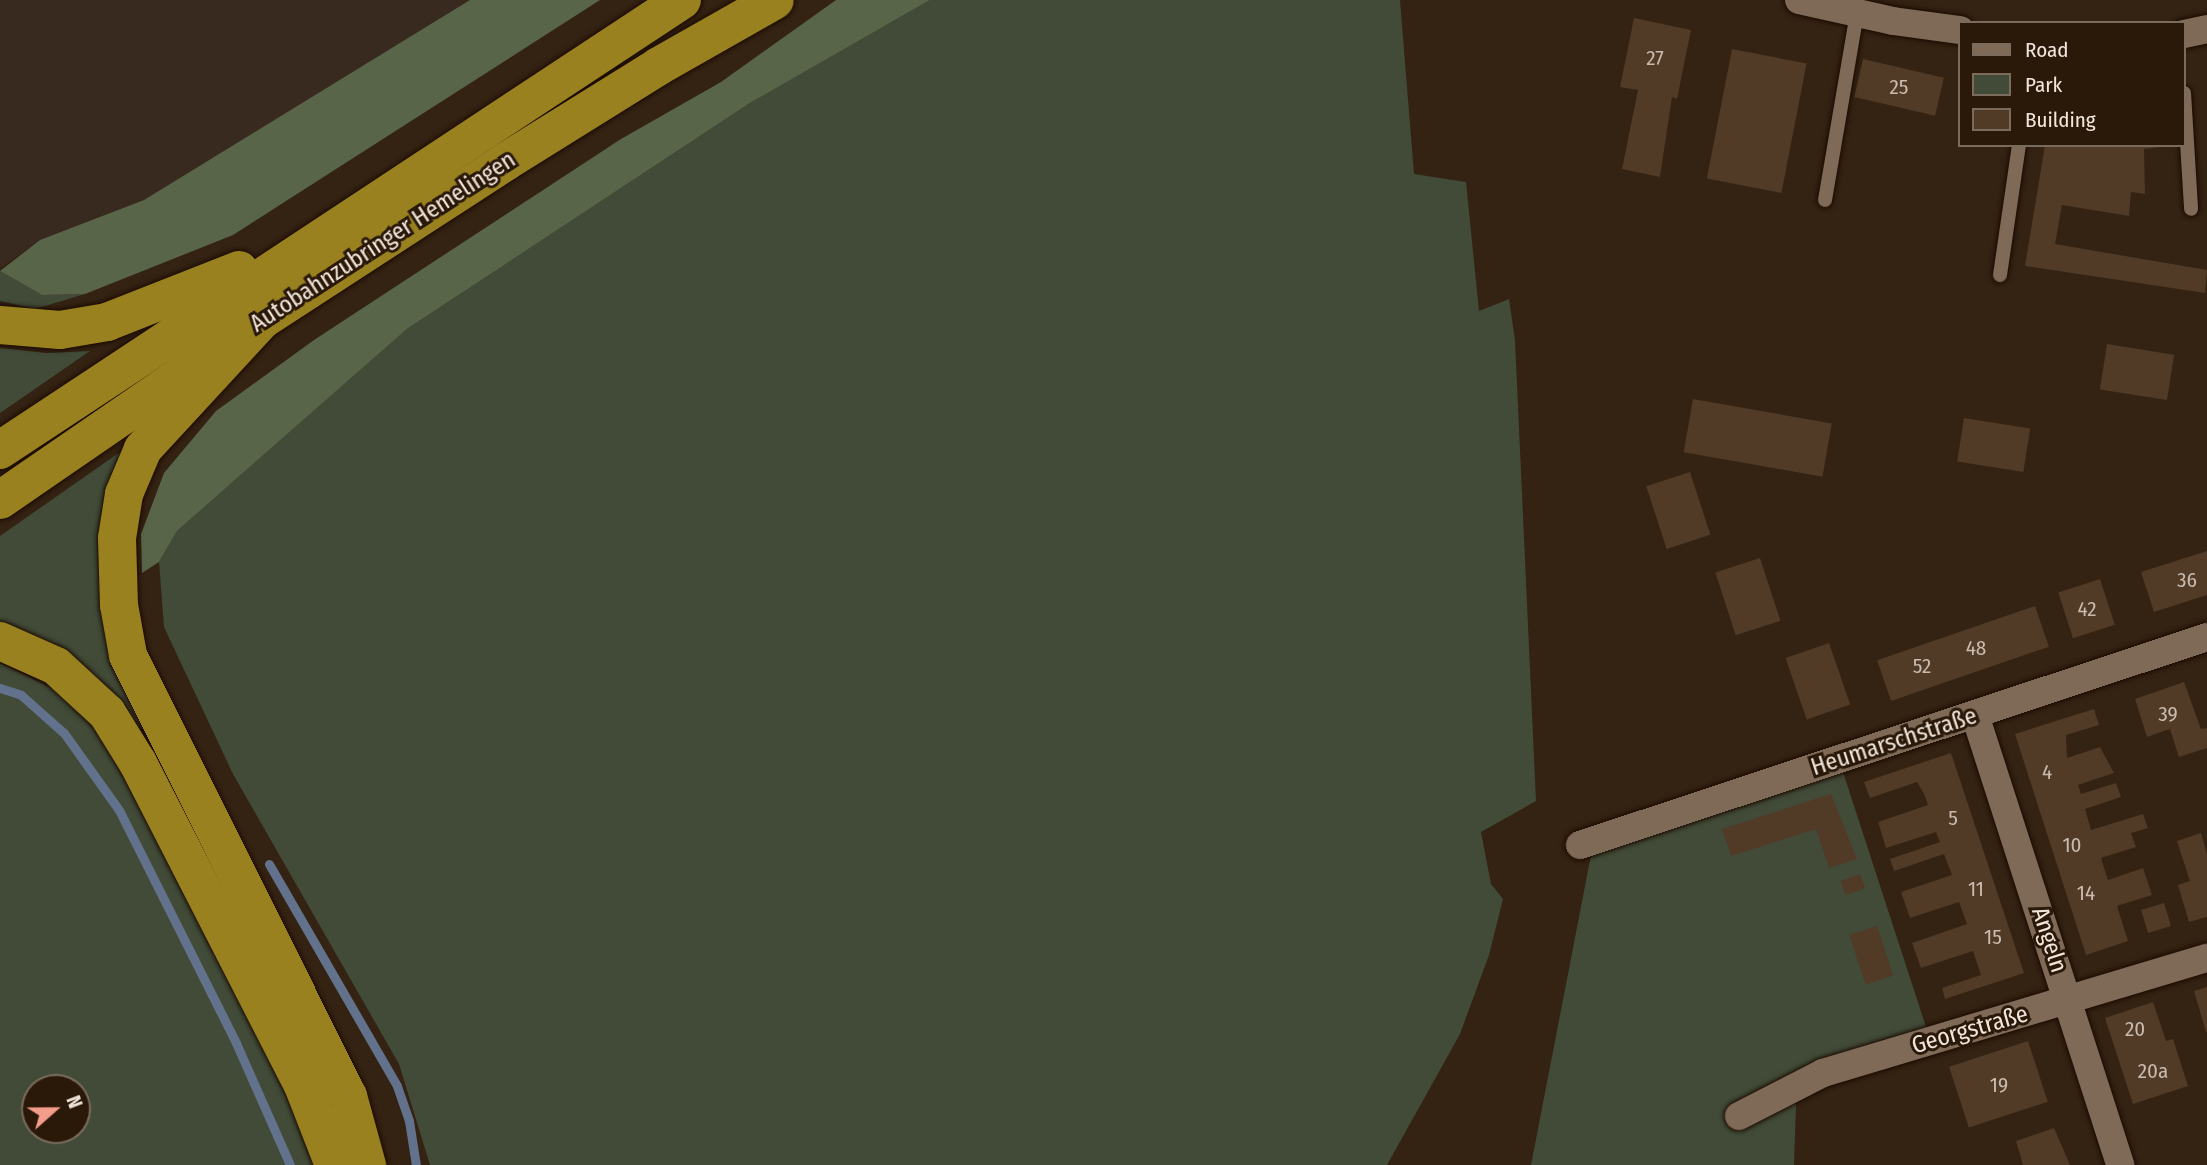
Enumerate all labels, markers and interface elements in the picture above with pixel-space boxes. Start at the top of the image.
legend [1958,21,2186,147]
text: Road [2025,37,2069,63]
house number: 27 [1646,45,1664,71]
text: Park [2025,72,2062,98]
house number: 25 [1890,74,1908,100]
text: Building [2025,107,2096,133]
street label: Autobahnzubringer Hemelingen [245,145,521,339]
house number: 36 [2177,567,2197,593]
house number: 42 [2077,596,2097,622]
house number: 48 [1966,635,1986,661]
house number: 52 [1913,653,1931,679]
house number: 39 [2158,701,2178,727]
street label: Heumarschstraße [1807,702,1981,782]
house number: 4 [2042,759,2052,785]
house number: 5 [1948,805,1958,831]
house number: 10 [2062,832,2082,858]
house number: 11 [1968,876,1984,902]
house number: 14 [2077,880,2095,906]
street label: Angeln [2025,904,2073,976]
house number: 15 [1984,924,2002,950]
street label: Georgstraße [1909,1000,2031,1060]
house number: 20 [2125,1016,2145,1042]
house number: 20a [2138,1058,2168,1084]
house number: 19 [1990,1072,2008,1098]
north arrow [21,1074,91,1144]
text: N [61,1093,87,1111]

